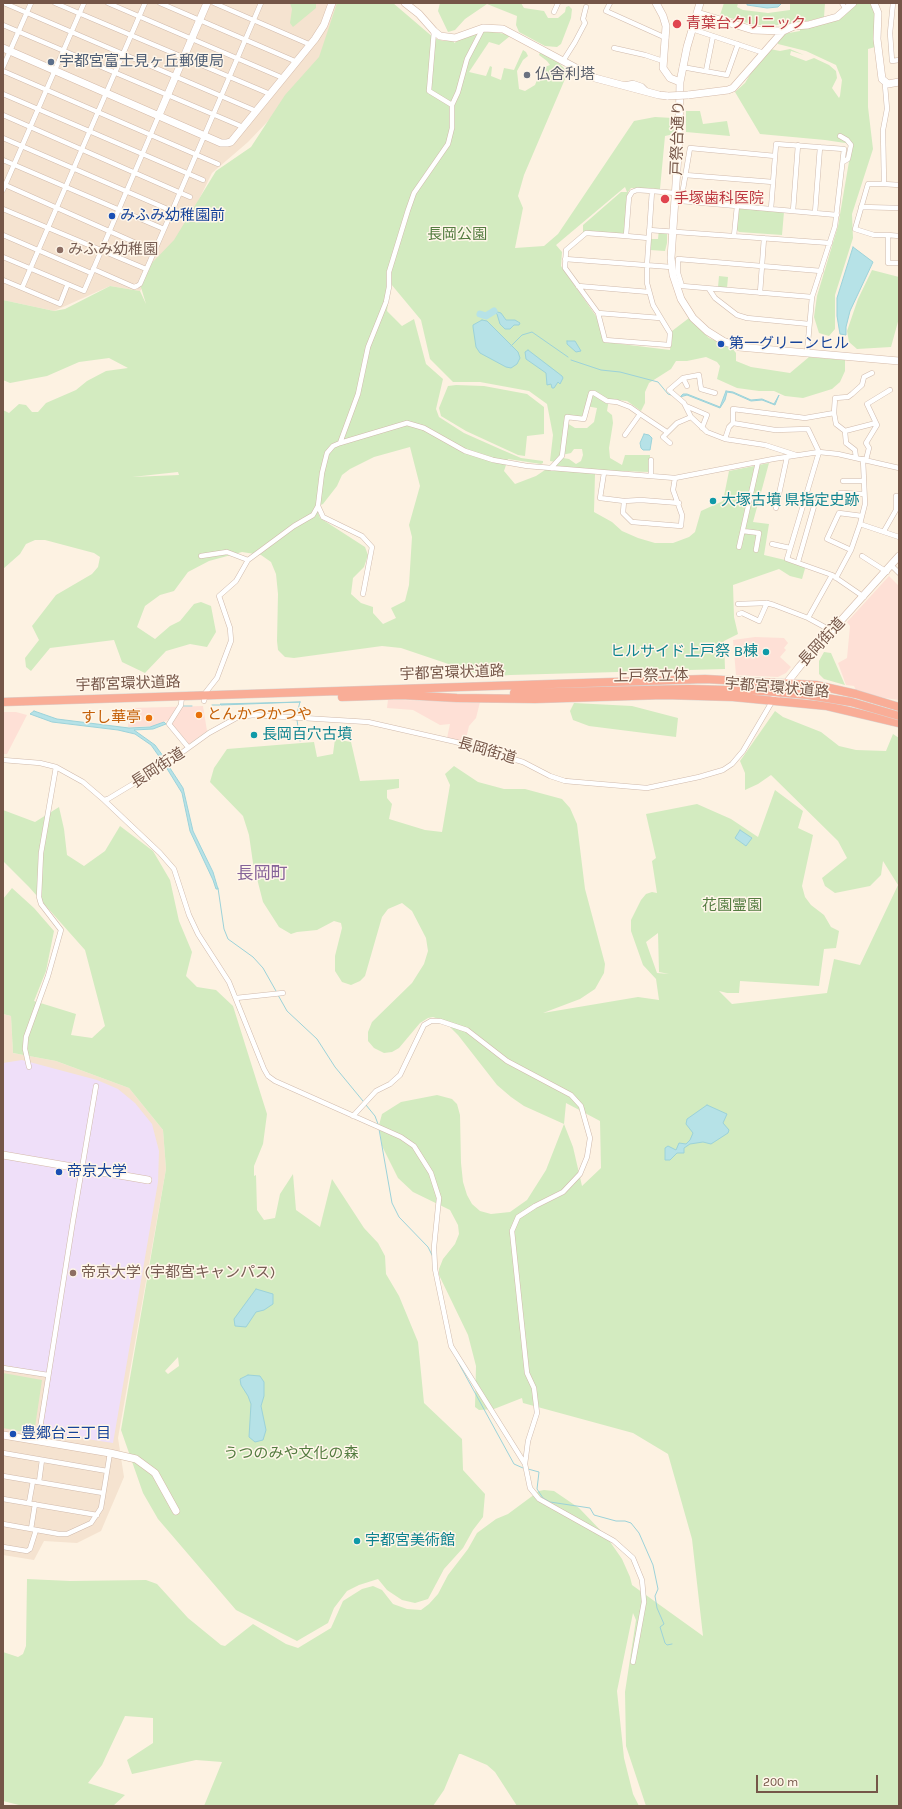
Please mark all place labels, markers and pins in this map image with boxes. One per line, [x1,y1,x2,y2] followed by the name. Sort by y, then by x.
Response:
[686,15,806,33] place label: 青葉台クリニック
[671,18,683,30] marker: 青葉台クリニック
[59,53,224,71] place label: 宇都宮富士見ヶ丘郵便局
[46,57,56,67] marker: 宇都宮富士見ヶ丘郵便局
[535,66,595,84] place label: 仏舎利塔
[522,70,532,80] marker: 仏舎利塔
[674,190,764,208] place label: 手塚歯科医院
[659,193,671,205] marker: 手塚歯科医院
[120,207,225,225] place label: みふみ幼稚園前
[107,211,117,221] marker: みふみ幼稚園前
[68,241,158,259] place label: みふみ幼稚園
[55,245,65,255] marker: みふみ幼稚園
[729,335,849,353] place label: 第一グリーンヒル
[716,339,726,349] marker: 第一グリーンヒル
[721,492,860,510] place label: 大塚古墳 県指定史跡
[708,496,718,506] marker: 大塚古墳 県指定史跡
[610,643,758,661] place label: ヒルサイド上戸祭 B棟
[761,647,771,657] marker: ヒルサイド上戸祭 B棟
[207,706,312,724] place label: とんかつかつや
[81,709,141,727] place label: すし華亭
[194,710,204,720] marker: とんかつかつや
[144,713,154,723] marker: すし華亭
[262,726,352,744] place label: 長岡百穴古墳
[249,730,259,740] marker: 長岡百穴古墳
[67,1163,127,1181] place label: 帝京大学
[54,1167,64,1177] marker: 帝京大学
[81,1264,275,1282] place label: 帝京大学 (宇都宮キャンパス)
[68,1268,78,1278] marker: 帝京大学 (宇都宮キャンパス)
[21,1425,111,1443] place label: 豊郷台三丁目
[8,1429,18,1439] marker: 豊郷台三丁目
[365,1532,455,1550] place label: 宇都宮美術館
[352,1536,362,1546] marker: 宇都宮美術館

